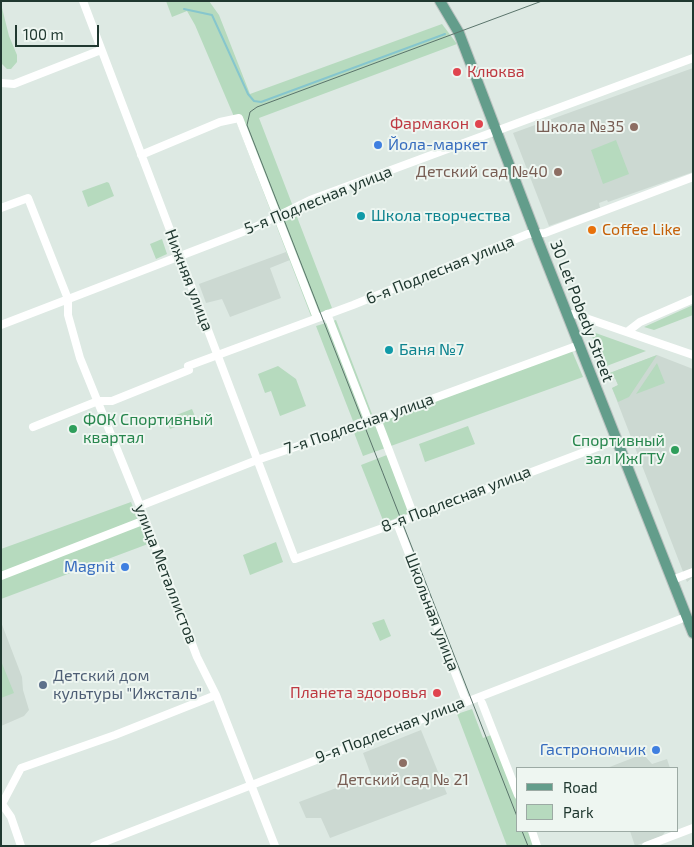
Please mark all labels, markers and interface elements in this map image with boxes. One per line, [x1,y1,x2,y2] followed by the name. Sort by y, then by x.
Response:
[18,15,101,47] scale bar
[23,25,64,43] text: 100 m
[467,62,525,82] place label: Клюква
[451,66,463,78] marker: Клюква
[390,114,469,134] place label: Фармакон
[536,117,624,137] place label: Школа №35
[473,118,485,130] marker: Фармакон
[628,121,640,133] marker: Школа №35
[388,135,488,155] place label: Йола-маркет
[372,139,384,151] marker: Йола-маркет
[241,162,395,238] street label: 5-я Подлесная улица
[416,162,548,182] place label: Детский сад №40
[552,166,564,178] marker: Детский сад №40
[371,206,510,226] place label: Школа творчества
[355,210,367,222] marker: Школа творчества
[602,220,681,240] place label: Coffee Like
[586,224,598,236] marker: Coffee Like
[161,226,217,334] street label: Нижняя улица
[363,231,517,309] street label: 6-я Подлесная улица
[546,237,618,385] street label: 30 Let Pobedy Street
[399,340,464,360] place label: Баня №7
[383,344,395,356] marker: Баня №7
[282,389,436,459] street label: 7-я Подлесная улица
[83,410,213,448] place label: ФОК Спортивный квартал
[67,423,79,435] marker: ФОК Спортивный квартал
[572,431,665,469] place label: Спортивный зал ИжГТУ
[669,444,681,456] marker: Спортивный зал ИжГТУ
[378,462,534,536] street label: 8-я Подлесная улица
[130,501,202,647] street label: улица Металлистов
[401,550,463,674] street label: Школьная улица
[64,557,115,577] place label: Magnit
[119,561,131,573] marker: Magnit
[53,666,202,704] place label: Детский дом культуры "Ижсталь"
[37,679,49,691] marker: Детский дом культуры "Ижсталь"
[290,683,427,703] place label: Планета здоровья
[431,687,443,699] marker: Планета здоровья
[313,693,467,767] street label: 9-я Подлесная улица
[540,740,646,760] place label: Гастрономчик
[650,744,662,756] marker: Гастрономчик
[397,757,409,769] marker: Детский сад № 21
[516,767,679,832] legend
[337,770,469,790] place label: Детский сад № 21
[563,778,598,796] text: Road
[563,803,594,821] text: Park

